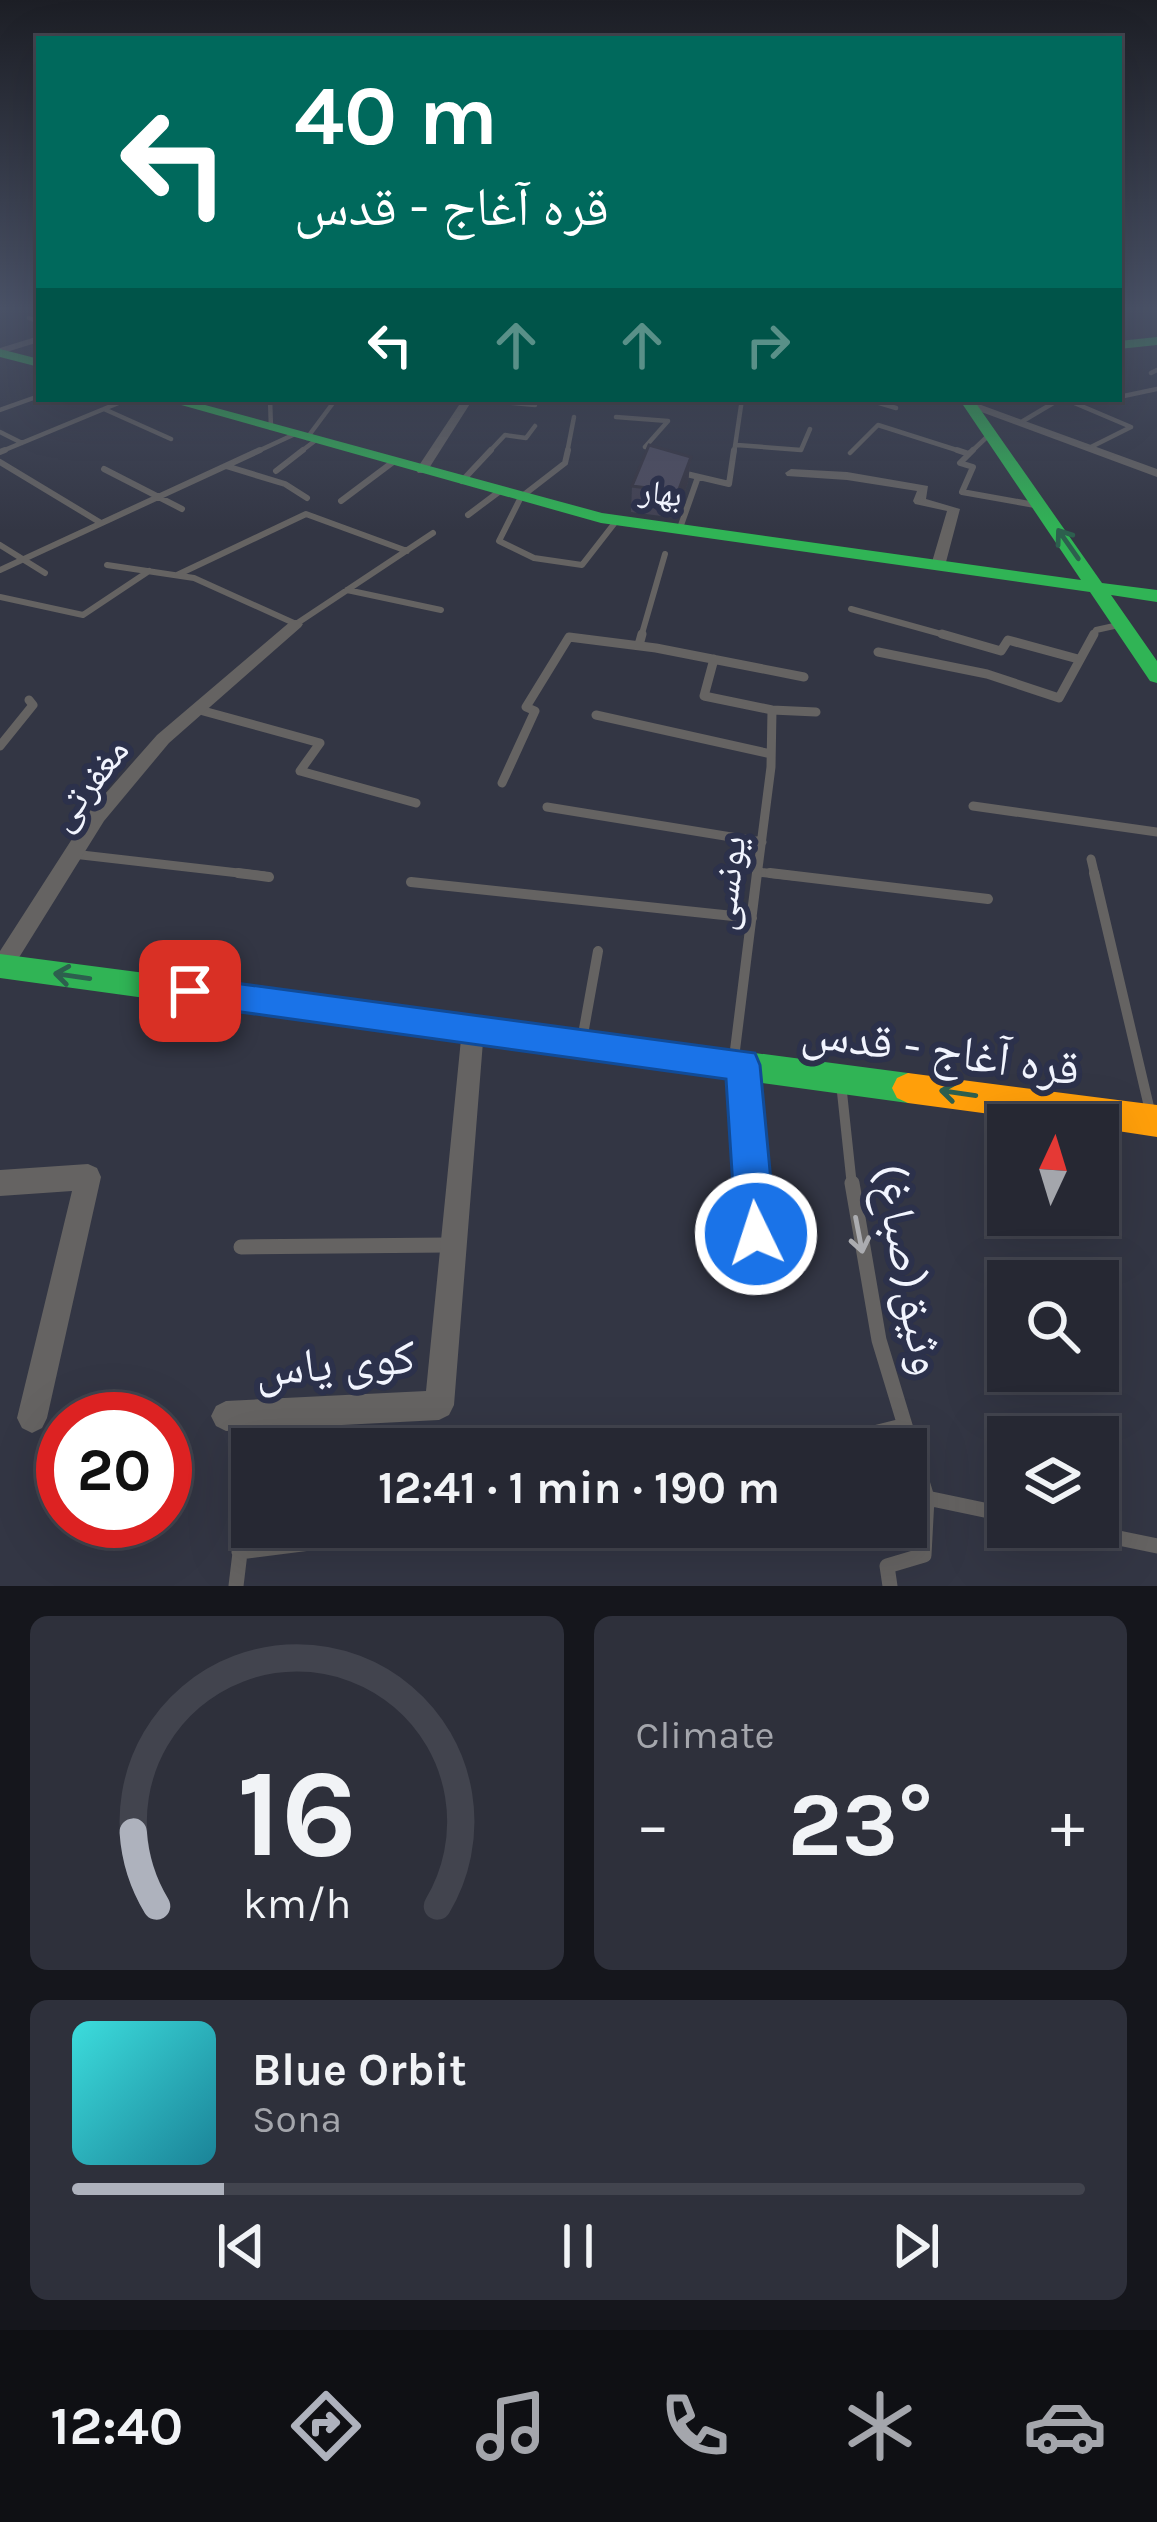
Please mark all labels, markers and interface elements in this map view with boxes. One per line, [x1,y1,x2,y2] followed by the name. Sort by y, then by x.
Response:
[294,67,498,165] text: 40 m
[96,84,252,240] icon: left
[294,175,609,239] text: قره آغاج - قدس
[357,312,423,378] icon: left
[483,312,549,378] icon: ahead
[609,312,675,378] icon: ahead
[735,312,801,378] icon: right
[636,471,685,515] street label: بهار
[1056,528,1081,561] one-way arrow
[37,728,139,840] street label: مغفرتی
[698,833,757,933] street label: یونسی
[139,940,241,1042] pin
[157,958,223,1024] icon: arrive
[53,964,92,986] one-way arrow
[798,1003,1083,1099] street label: قره آغاج - قدس
[939,1082,978,1104] one-way arrow
[987,1104,1119,1236] north arrow
[987,1104,1119,1548] map controls
[859,1159,957,1380] street label: وثیق(صباغ)
[693,1171,819,1297] position arrow
[849,1215,871,1254] one-way arrow
[987,1260,1119,1392] button: search
[253,1328,418,1399] street label: کوی یاس
[36,1392,192,1548] speed limit sign: 20
[987,1416,1119,1548] button: layers
[378,1462,780,1514] text: 12:41 · 1 min · 190 m
[636,1712,775,1758] text: Climate
[237,1741,357,1886] text: 16
[788,1772,933,1878] text: 23°
[636,1786,670,1864] text: −
[1050,1786,1085,1864] text: +
[242,1879,351,1929] text: km/h
[252,2044,467,2096] text: Blue Orbit
[252,2096,342,2142] text: Sona
[208,2213,274,2279] icon: previous
[545,2213,611,2279] icon: pause
[883,2213,949,2279] icon: next
[284,2384,368,2468] icon: directions
[469,2384,553,2468] icon: music
[653,2384,737,2468] icon: phone
[838,2384,922,2468] icon: climate
[1023,2384,1107,2468] icon: car
[50,2394,183,2458] text: 12:40

